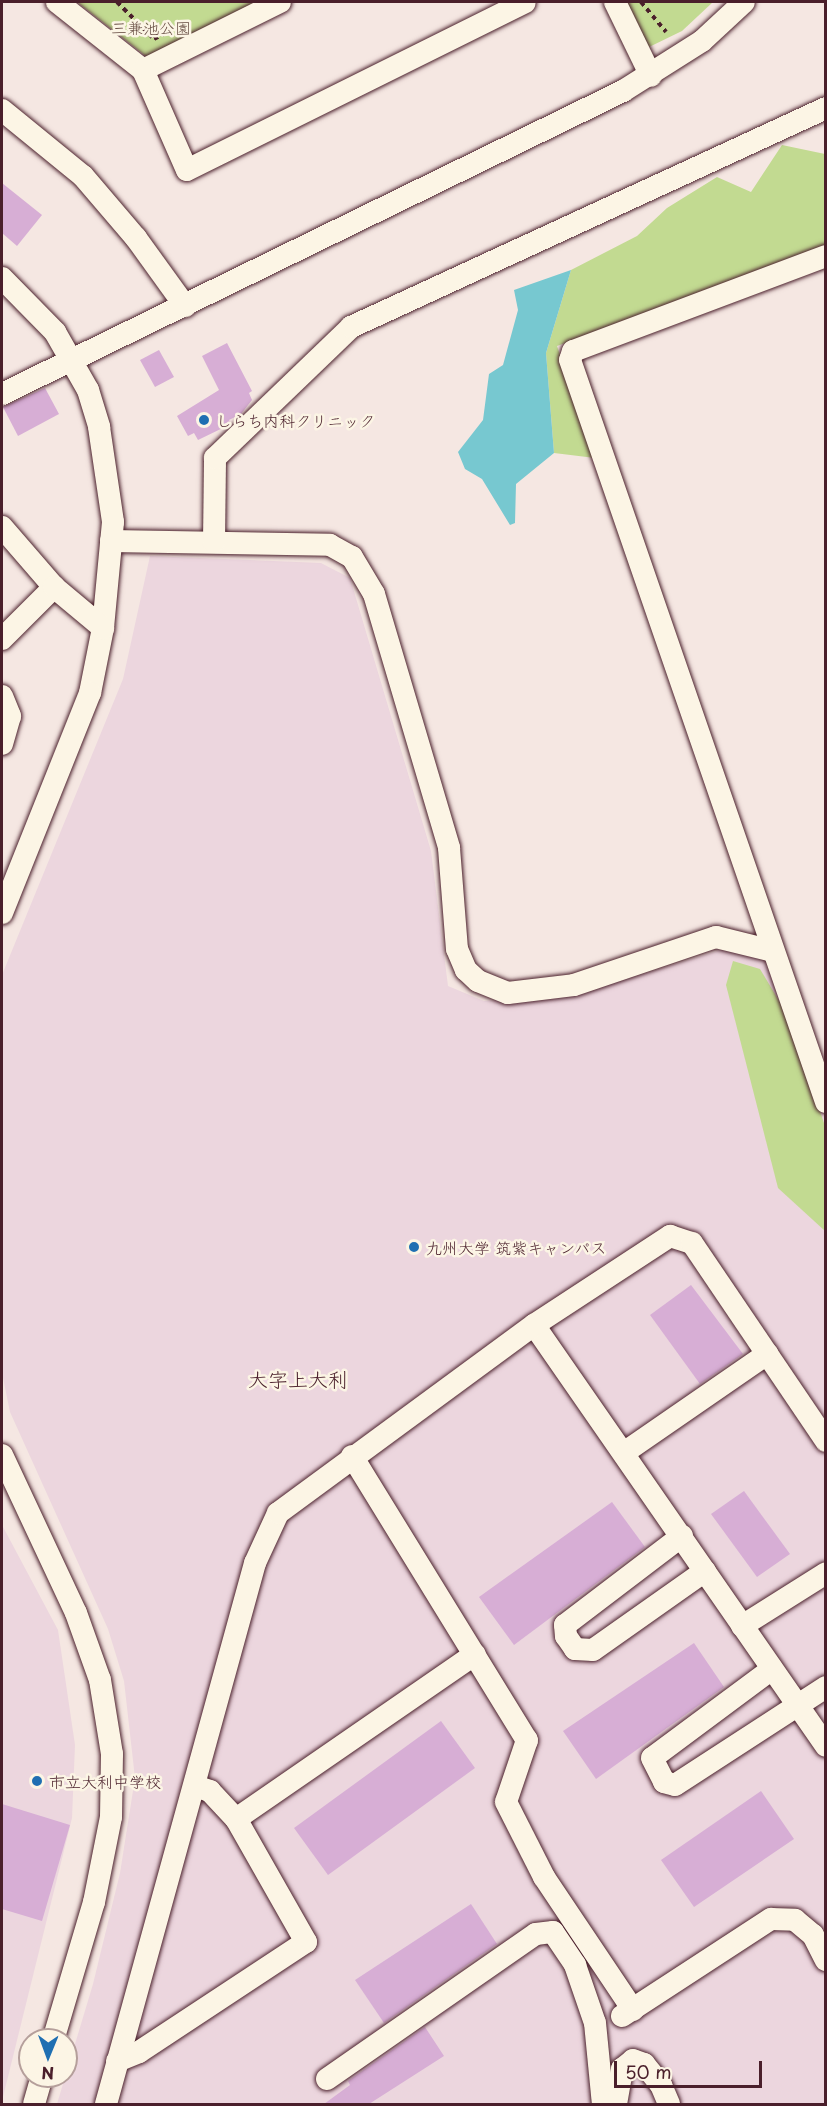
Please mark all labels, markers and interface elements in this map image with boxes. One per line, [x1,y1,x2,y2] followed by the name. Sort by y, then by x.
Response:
[111,17,191,37] park label: 三兼池公園
[216,410,376,430] place label: しらち内科クリニック
[197,413,211,427] marker: しらち内科クリニック
[426,1237,607,1257] place label: 九州大学 筑紫キャンパス
[407,1240,421,1254] marker: 九州大学 筑紫キャンパス
[248,1367,348,1391] district label: 大字上大利
[49,1771,161,1791] place label: 市立大利中学校
[30,1774,44,1788] marker: 市立大利中学校
[18,2028,78,2088] north arrow
[617,2049,766,2087] scale bar
[625,2058,672,2085] text: 50 m
[41,2062,54,2086] text: N

